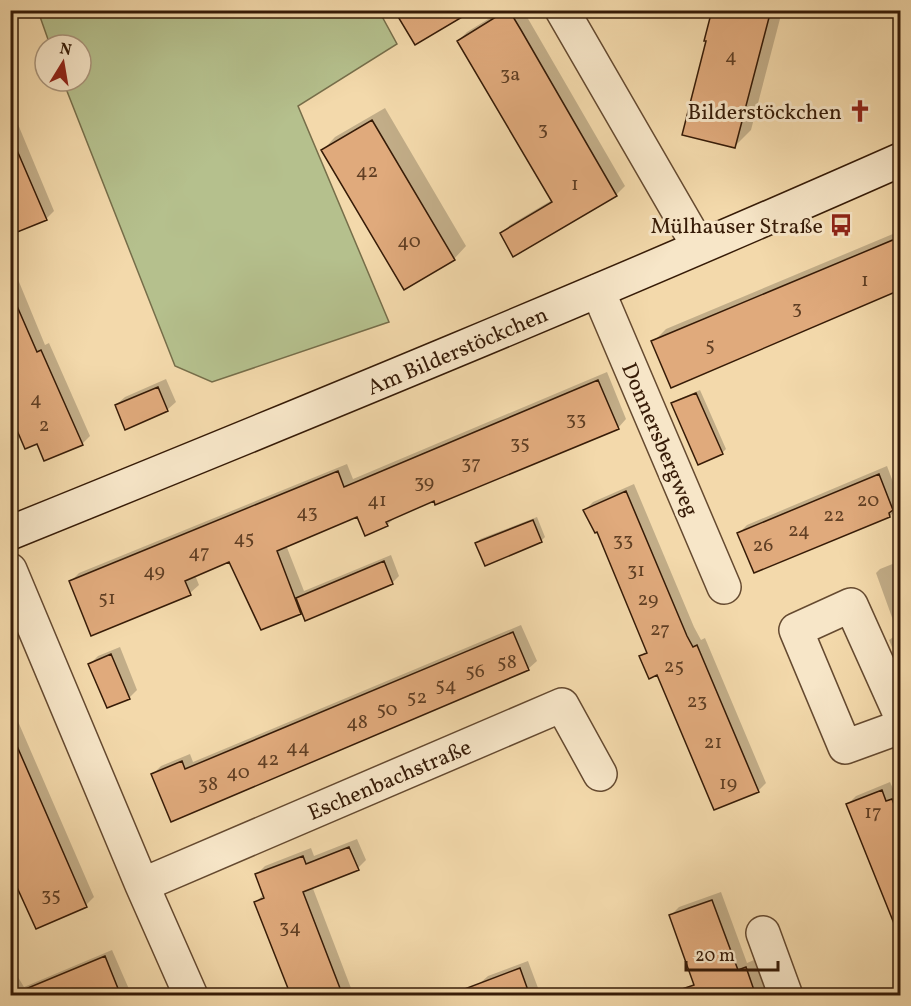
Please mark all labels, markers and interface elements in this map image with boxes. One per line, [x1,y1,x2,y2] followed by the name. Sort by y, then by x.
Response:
[33,33,93,93] north arrow
[58,38,74,62] text: N
[725,43,737,71] house number: 4
[500,61,520,89] house number: 3a
[688,98,842,129] place label: Bilderstöckchen
[847,98,873,124] church icon: Bilderstöckchen
[538,116,548,144] house number: 3
[356,158,378,186] house number: 42
[571,171,579,199] house number: 1
[650,212,823,243] place label: Mülhauser Straße
[828,212,854,238] bus stop icon: Mülhauser Straße
[397,228,421,256] house number: 40
[861,267,869,295] house number: 1
[792,295,802,323] house number: 3
[363,300,553,404] street label: Am Bilderstöckchen
[705,332,715,360] house number: 5
[612,358,705,522] street label: Donnersbergweg
[30,386,42,414] house number: 4
[566,406,586,434] house number: 33
[39,412,49,440] house number: 2
[510,430,530,458] house number: 35
[461,450,481,478] house number: 37
[414,469,434,497] house number: 39
[367,487,387,515] house number: 41
[857,487,879,515] house number: 20
[296,499,318,527] house number: 43
[823,502,845,530] house number: 22
[788,517,810,545] house number: 24
[234,525,254,553] house number: 45
[613,527,633,555] house number: 33
[753,532,773,560] house number: 26
[188,539,210,567] house number: 47
[627,557,645,585] house number: 31
[143,558,165,586] house number: 49
[98,585,116,613] house number: 51
[638,586,658,614] house number: 29
[650,616,670,644] house number: 27
[497,649,517,677] house number: 58
[664,653,684,681] house number: 25
[465,658,485,686] house number: 56
[435,672,457,700] house number: 54
[407,684,427,712] house number: 52
[687,688,707,716] house number: 23
[376,696,398,724] house number: 50
[346,709,368,737] house number: 48
[704,729,722,757] house number: 21
[303,733,477,830] street label: Eschenbachstraße
[286,734,310,762] house number: 44
[257,746,279,774] house number: 42
[226,759,250,787] house number: 40
[719,770,737,798] house number: 19
[198,771,218,799] house number: 38
[864,799,882,827] house number: 17
[41,882,61,910] house number: 35
[279,914,301,942] house number: 34
[686,934,778,972] scale bar
[695,944,735,969] text: 20 m

